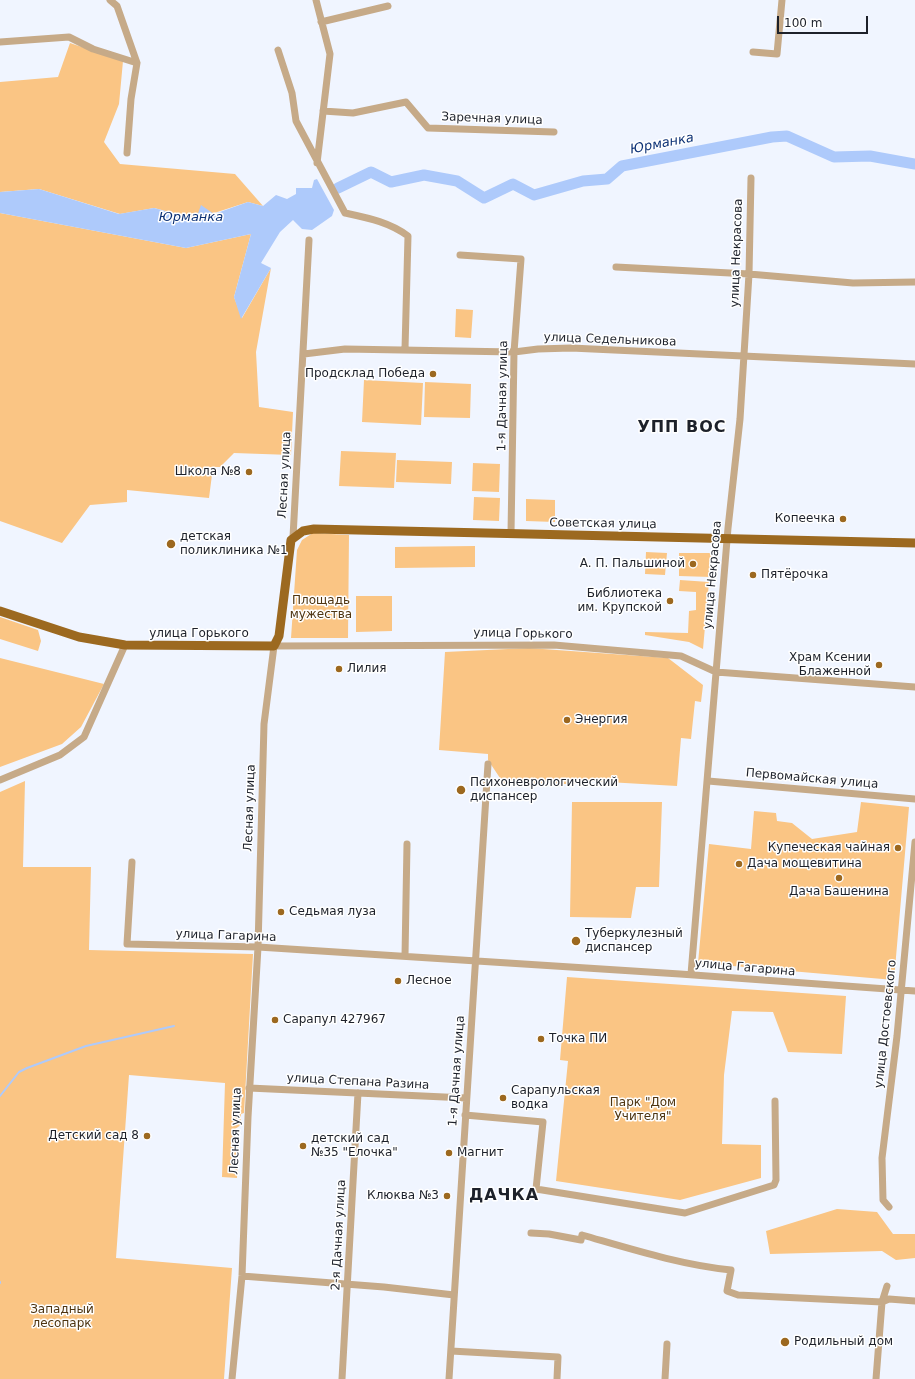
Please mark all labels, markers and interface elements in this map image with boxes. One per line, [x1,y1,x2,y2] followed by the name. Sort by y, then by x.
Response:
[779,8,870,34] scale bar
[784,16,822,30] text: 100 m
[441,110,543,128] street label: Заречная улица
[629,130,695,158] water label: Юрманка
[728,198,746,308] street label: улица Некрасова
[159,210,223,226] water label: Юрманка
[543,330,677,350] street label: улица Седельникова
[495,340,511,452] street label: 1-я Дачная улица
[305,367,425,381] place label: Продсклад Победа
[428,369,438,379] marker: Продсклад Победа
[637,418,727,438] district label: УПП ВОС
[276,431,294,519] street label: Лесная улица
[175,465,241,479] place label: Школа №8
[244,467,254,477] marker: Школа №8
[775,512,835,526] place label: Копеечка
[838,514,848,524] marker: Копеечка
[549,516,657,532] street label: Советская улица
[701,520,725,630] street label: улица Некрасова
[180,530,288,558] place label: детская поликлиника №1
[165,538,177,550] marker: детская поликлиника №1
[580,557,685,571] place label: А. П. Пальшиной
[688,559,698,569] marker: А. П. Пальшиной
[761,568,828,582] place label: Пятёрочка
[748,570,758,580] marker: Пятёрочка
[577,587,662,615] place label: Библиотека им. Крупской
[290,594,352,622] park label: Площадь мужества
[665,596,675,606] marker: Библиотека им. Крупской
[473,626,573,642] street label: улица Горького
[149,627,249,641] street label: улица Горького
[789,651,871,679] place label: Храм Ксении Блаженной
[874,660,884,670] marker: Храм Ксении Блаженной
[347,662,387,676] place label: Лилия
[334,664,344,674] marker: Лилия
[575,713,628,727] place label: Энергия
[562,715,572,725] marker: Энергия
[241,764,259,852] street label: Лесная улица
[745,766,879,792] street label: Первомайская улица
[470,776,618,804] place label: Психоневрологический диспансер
[455,784,467,796] marker: Психоневрологический диспансер
[768,841,890,855] place label: Купеческая чайная
[893,843,903,853] marker: Купеческая чайная
[747,857,862,871] place label: Дача мощевитина
[734,859,744,869] marker: Дача мощевитина
[834,873,844,883] marker: Дача Башенина
[789,885,889,899] place label: Дача Башенина
[289,905,376,919] place label: Седьмая луза
[276,907,286,917] marker: Седьмая луза
[175,927,277,945] street label: улица Гагарина
[585,927,683,955] place label: Туберкулезный диспансер
[570,935,582,947] marker: Туберкулезный диспансер
[694,956,796,980] street label: улица Гагарина
[872,959,900,1089] street label: улица Достоевского
[406,974,452,988] place label: Лесное
[393,976,403,986] marker: Лесное
[283,1013,386,1027] place label: Сарапул 427967
[270,1015,280,1025] marker: Сарапул 427967
[446,1015,468,1127] street label: 1-я Дачная улица
[549,1032,607,1046] place label: Точка ПИ
[536,1034,546,1044] marker: Точка ПИ
[286,1071,430,1093] street label: улица Степана Разина
[511,1084,600,1112] place label: Сарапульская водка
[227,1087,245,1175] street label: Лесная улица
[498,1093,508,1103] marker: Сарапульская водка
[610,1096,676,1124] park label: Парк "Дом Учителя"
[48,1129,139,1143] place label: Детский сад 8
[142,1131,152,1141] marker: Детский сад 8
[311,1132,398,1160] place label: детский сад №35 "Елочка"
[298,1141,308,1151] marker: детский сад №35 "Елочка"
[457,1146,504,1160] place label: Магнит
[444,1148,454,1158] marker: Магнит
[329,1179,349,1291] street label: 2-я Дачная улица
[469,1186,539,1206] district label: ДАЧКА
[367,1189,439,1203] place label: Клюква №3
[442,1191,452,1201] marker: Клюква №3
[30,1303,94,1331] park label: Западный лесопарк
[794,1335,893,1349] place label: Родильный дом
[779,1336,791,1348] marker: Родильный дом

